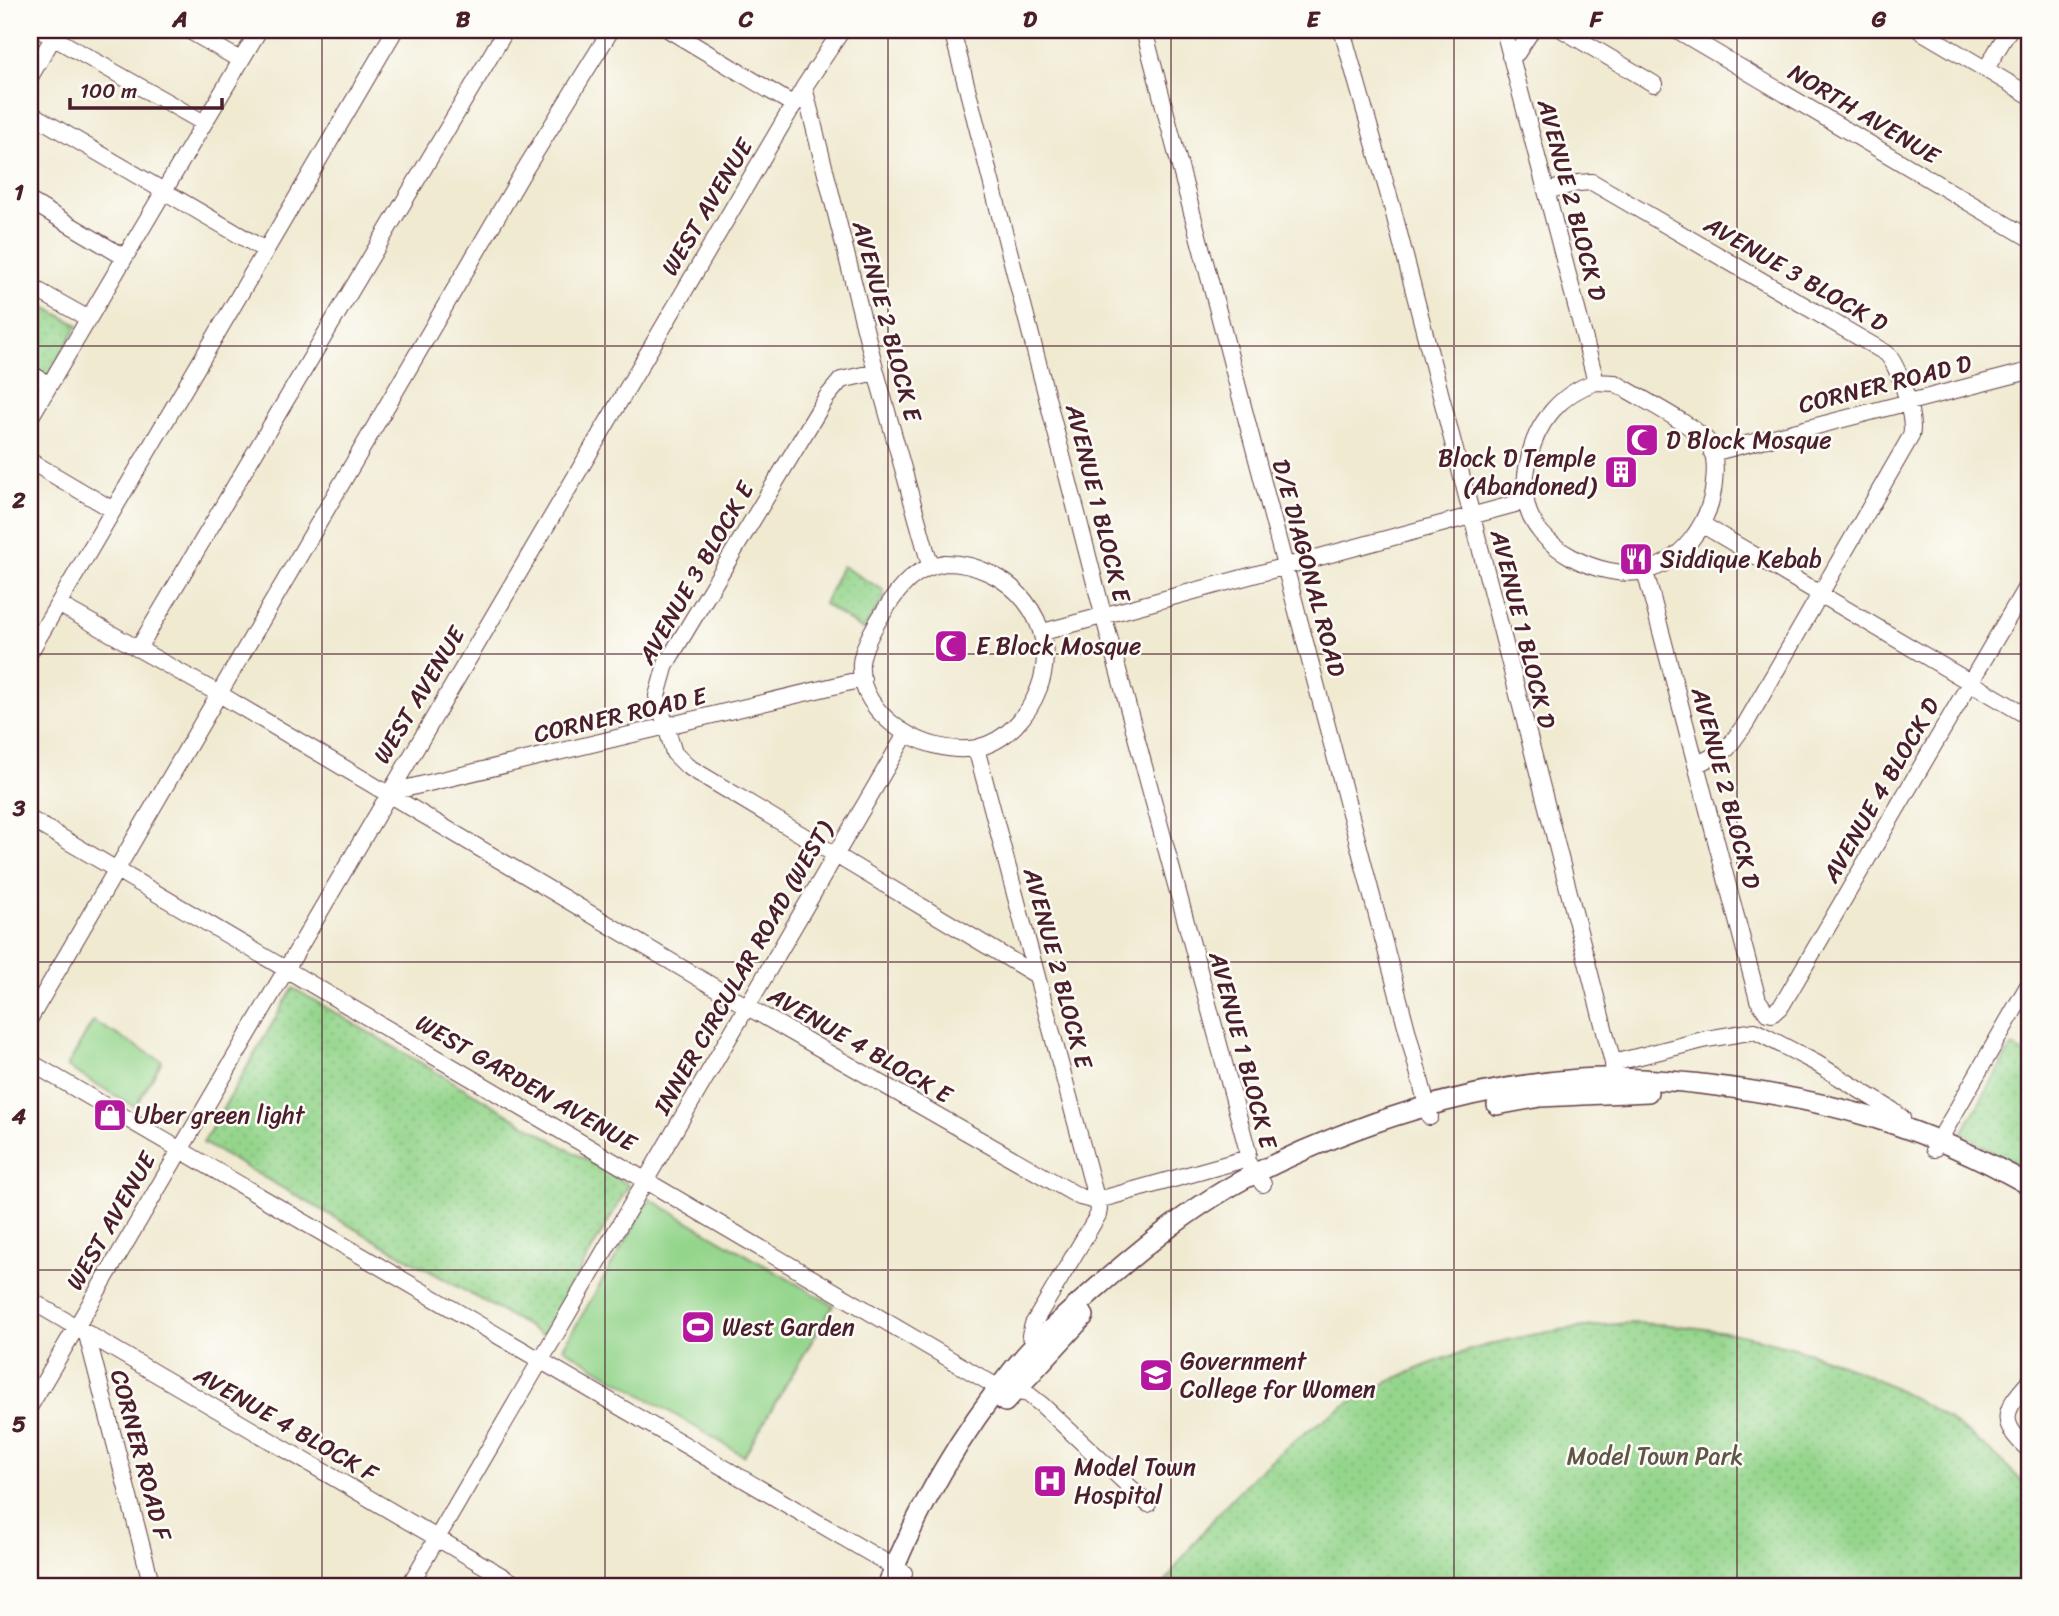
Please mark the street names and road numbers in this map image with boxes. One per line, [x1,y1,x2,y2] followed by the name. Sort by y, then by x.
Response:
[1780,52,1950,177] street label: NORTH AVENUE
[1525,94,1619,306] street label: AVENUE 2 BLOCK D
[649,129,766,284] street label: WEST AVENUE
[1695,204,1896,344] street label: AVENUE 3 BLOCK D
[840,215,934,428] street label: AVENUE 2 BLOCK E
[1794,342,1977,426] street label: CORNER ROAD D
[1053,399,1143,608] street label: AVENUE 1 BLOCK E
[1260,455,1358,681] street label: D/E DIAGONAL ROAD
[626,472,766,673] street label: AVENUE 3 BLOCK E
[1478,524,1568,733] street label: AVENUE 1 BLOCK D
[361,617,478,772] street label: WEST AVENUE
[530,674,712,755] street label: CORNER ROAD E
[1679,682,1773,894] street label: AVENUE 2 BLOCK D
[1810,689,1952,892] street label: AVENUE 4 BLOCK D
[641,812,845,1124] street label: INNER CIRCULAR ROAD (WEST)
[1011,862,1105,1075] street label: AVENUE 2 BLOCK E
[1196,946,1290,1155] street label: AVENUE 1 BLOCK E
[759,975,962,1116] street label: AVENUE 4 BLOCK E
[407,1002,646,1164] street label: WEST GARDEN AVENUE
[54,1142,169,1298] street label: WEST AVENUE
[185,1354,387,1494] street label: AVENUE 4 BLOCK F
[98,1365,184,1546] street label: CORNER ROAD F

